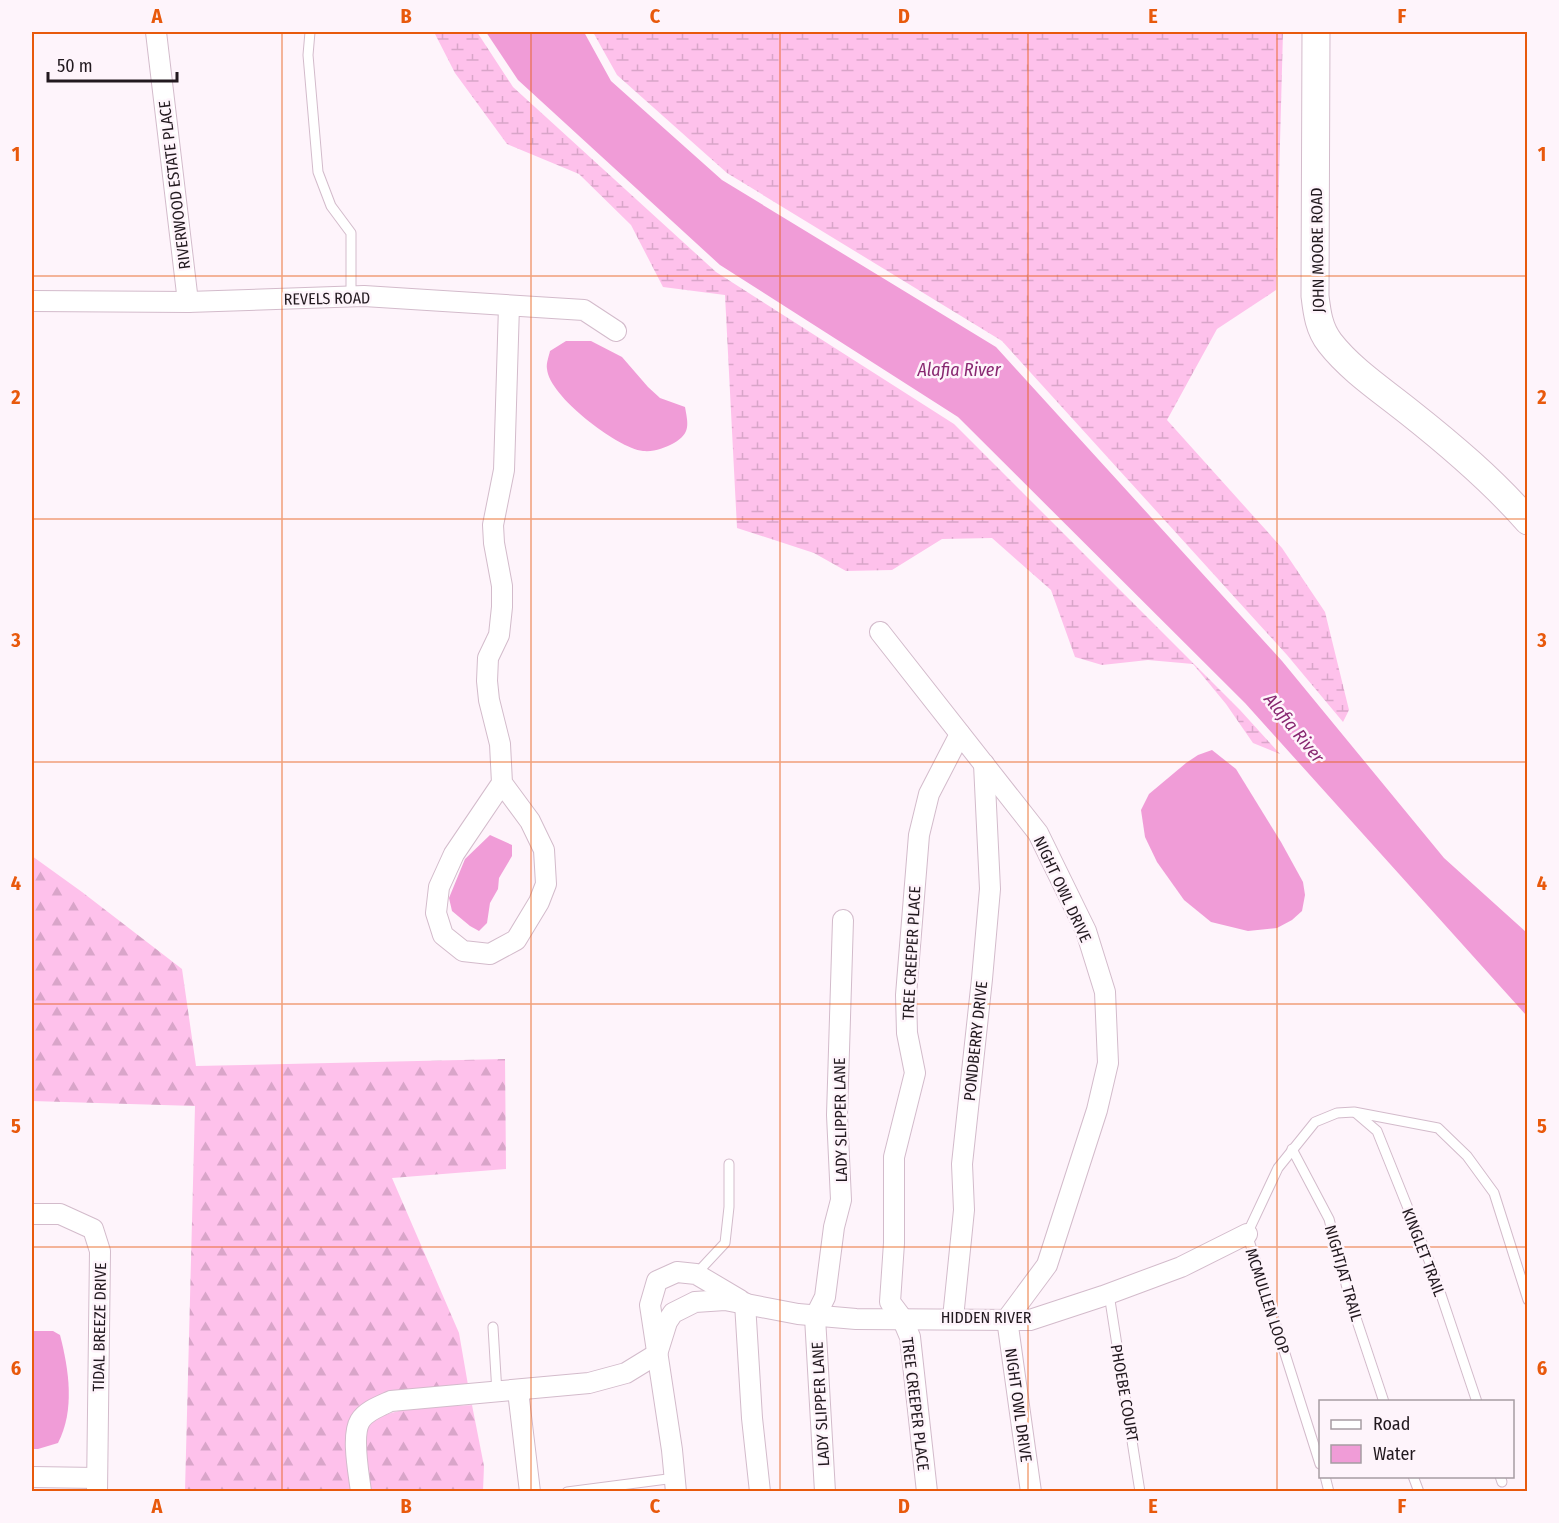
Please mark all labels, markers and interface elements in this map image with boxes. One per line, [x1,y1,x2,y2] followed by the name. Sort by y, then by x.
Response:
[151,4,164,28] text: A
[400,4,412,28] text: B
[650,4,661,28] text: C
[898,4,910,28] text: D
[1148,4,1158,28] text: E
[1398,4,1407,28] text: F
[48,45,177,83] scale bar
[57,55,93,77] text: 50 m
[155,100,194,270] street label: RIVERWOOD ESTATE PLACE
[12,142,20,166] text: 1
[1538,142,1546,166] text: 1
[1307,187,1328,313] street label: JOHN MOORE ROAD
[284,288,370,309] street label: REVELS ROAD
[916,359,1001,381] water label: Alafia River
[10,385,21,409] text: 2
[1536,385,1547,409] text: 2
[10,628,21,652] text: 3
[1536,628,1547,652] text: 3
[1259,688,1329,768] water label: Alafia River
[1030,833,1095,945] street label: NIGHT OWL DRIVE
[11,871,21,895] text: 4
[1537,871,1547,895] text: 4
[898,885,925,1021] street label: TREE CREEPER PLACE
[960,980,991,1102] street label: PONDBERRY DRIVE
[830,1057,851,1182] street label: LADY SLIPPER LANE
[11,1114,21,1138] text: 5
[1537,1114,1547,1138] text: 5
[1398,1205,1449,1299] street label: KINGLET TRAIL
[1321,1223,1366,1323] street label: NIGHTJAT TRAIL
[1241,1246,1294,1356] street label: MCMULLEN LOOP
[89,1262,110,1392] street label: TIDAL BREEZE DRIVE
[941,1308,1032,1327] street label: HIDDEN RIVER
[898,1336,933,1472] street label: TREE CREEPER PLACE
[808,1341,833,1467] street label: LADY SLIPPER LANE
[1107,1343,1143,1444] street label: PHOEBE COURT
[1001,1347,1036,1463] street label: NIGHT OWL DRIVE
[11,1356,21,1380] text: 6
[1537,1356,1547,1380] text: 6
[1319,1400,1514,1478] legend
[1373,1413,1410,1435] text: Road
[1373,1443,1416,1465] text: Water
[151,1494,164,1518] text: A
[400,1494,412,1518] text: B
[650,1494,661,1518] text: C
[898,1494,910,1518] text: D
[1148,1494,1158,1518] text: E
[1398,1494,1407,1518] text: F

